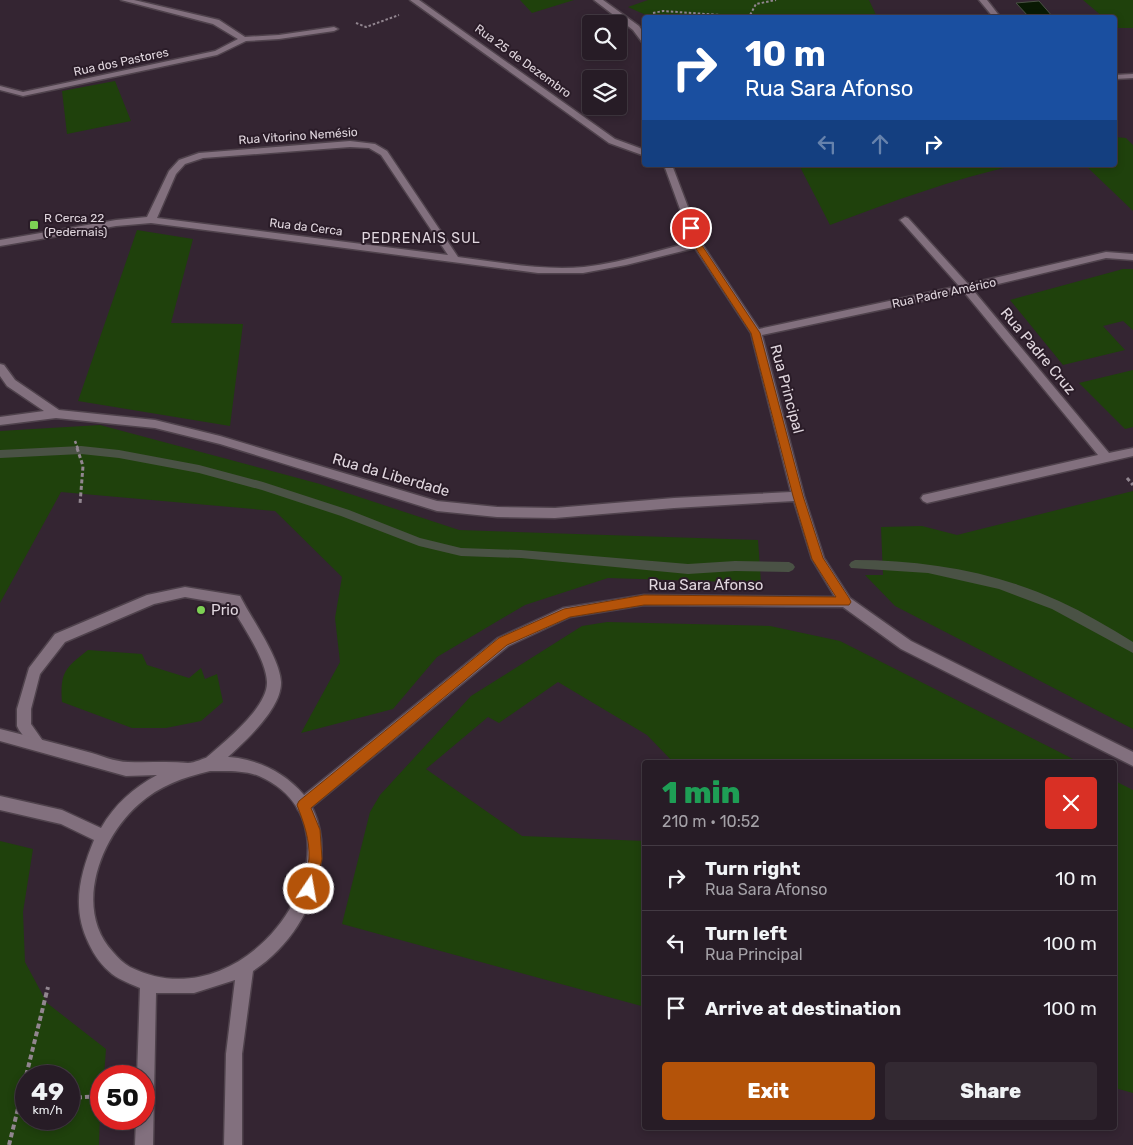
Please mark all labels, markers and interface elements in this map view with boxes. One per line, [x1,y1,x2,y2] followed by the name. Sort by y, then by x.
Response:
[582,15,627,115] map controls
[582,15,627,60] button: search
[472,21,574,101] street label: Rua 25 de Dezembro
[745,33,826,75] text: 10 m
[662,35,727,100] icon: right
[72,45,170,79] street label: Rua dos Pastores
[582,70,627,115] button: layers
[745,75,914,102] text: Rua Sara Afonso
[238,125,358,147] street label: Rua Vitorino Nemésio
[813,130,841,158] icon: left
[866,130,894,158] icon: ahead
[919,130,947,158] icon: right
[670,207,712,249] pin
[44,211,107,239] place label: R Cerca 22 (Pedernais)
[677,214,705,242] icon: arrive
[269,216,343,238] street label: Rua da Cerca
[28,219,40,231] marker: R Cerca 22 (Pedernais)
[361,230,481,247] district label: PEDRENAIS SUL
[891,275,997,311] street label: Rua Padre Américo
[997,304,1080,398] street label: Rua Padre Cruz
[766,342,808,436] street label: Rua Principal
[330,450,452,500] street label: Rua da Liberdade
[649,576,763,594] street label: Rua Sara Afonso
[211,601,239,619] place label: Prio
[195,604,207,616] marker: Prio
[662,775,740,811] text: 1 min
[1045,777,1097,829] button: close
[662,812,760,831] text: 210 m · 10:52
[705,857,800,880] text: Turn right
[282,862,334,914] position arrow
[662,864,690,892] icon: right
[1055,867,1097,890] text: 10 m
[705,880,828,899] text: Rua Sara Afonso
[705,922,787,945] text: Turn left
[662,929,690,957] icon: left
[1043,932,1097,955] text: 100 m
[705,945,803,964] text: Rua Principal
[662,994,690,1022] icon: arrive
[705,997,901,1020] text: Arrive at destination
[1043,997,1097,1020] text: 100 m
[662,1062,875,1120] button: Exit
[885,1062,1097,1120] button: Share
[90,1065,155,1130] speed limit sign: 50
[31,1077,64,1106] text: 49
[33,1103,62,1117] text: km/h

